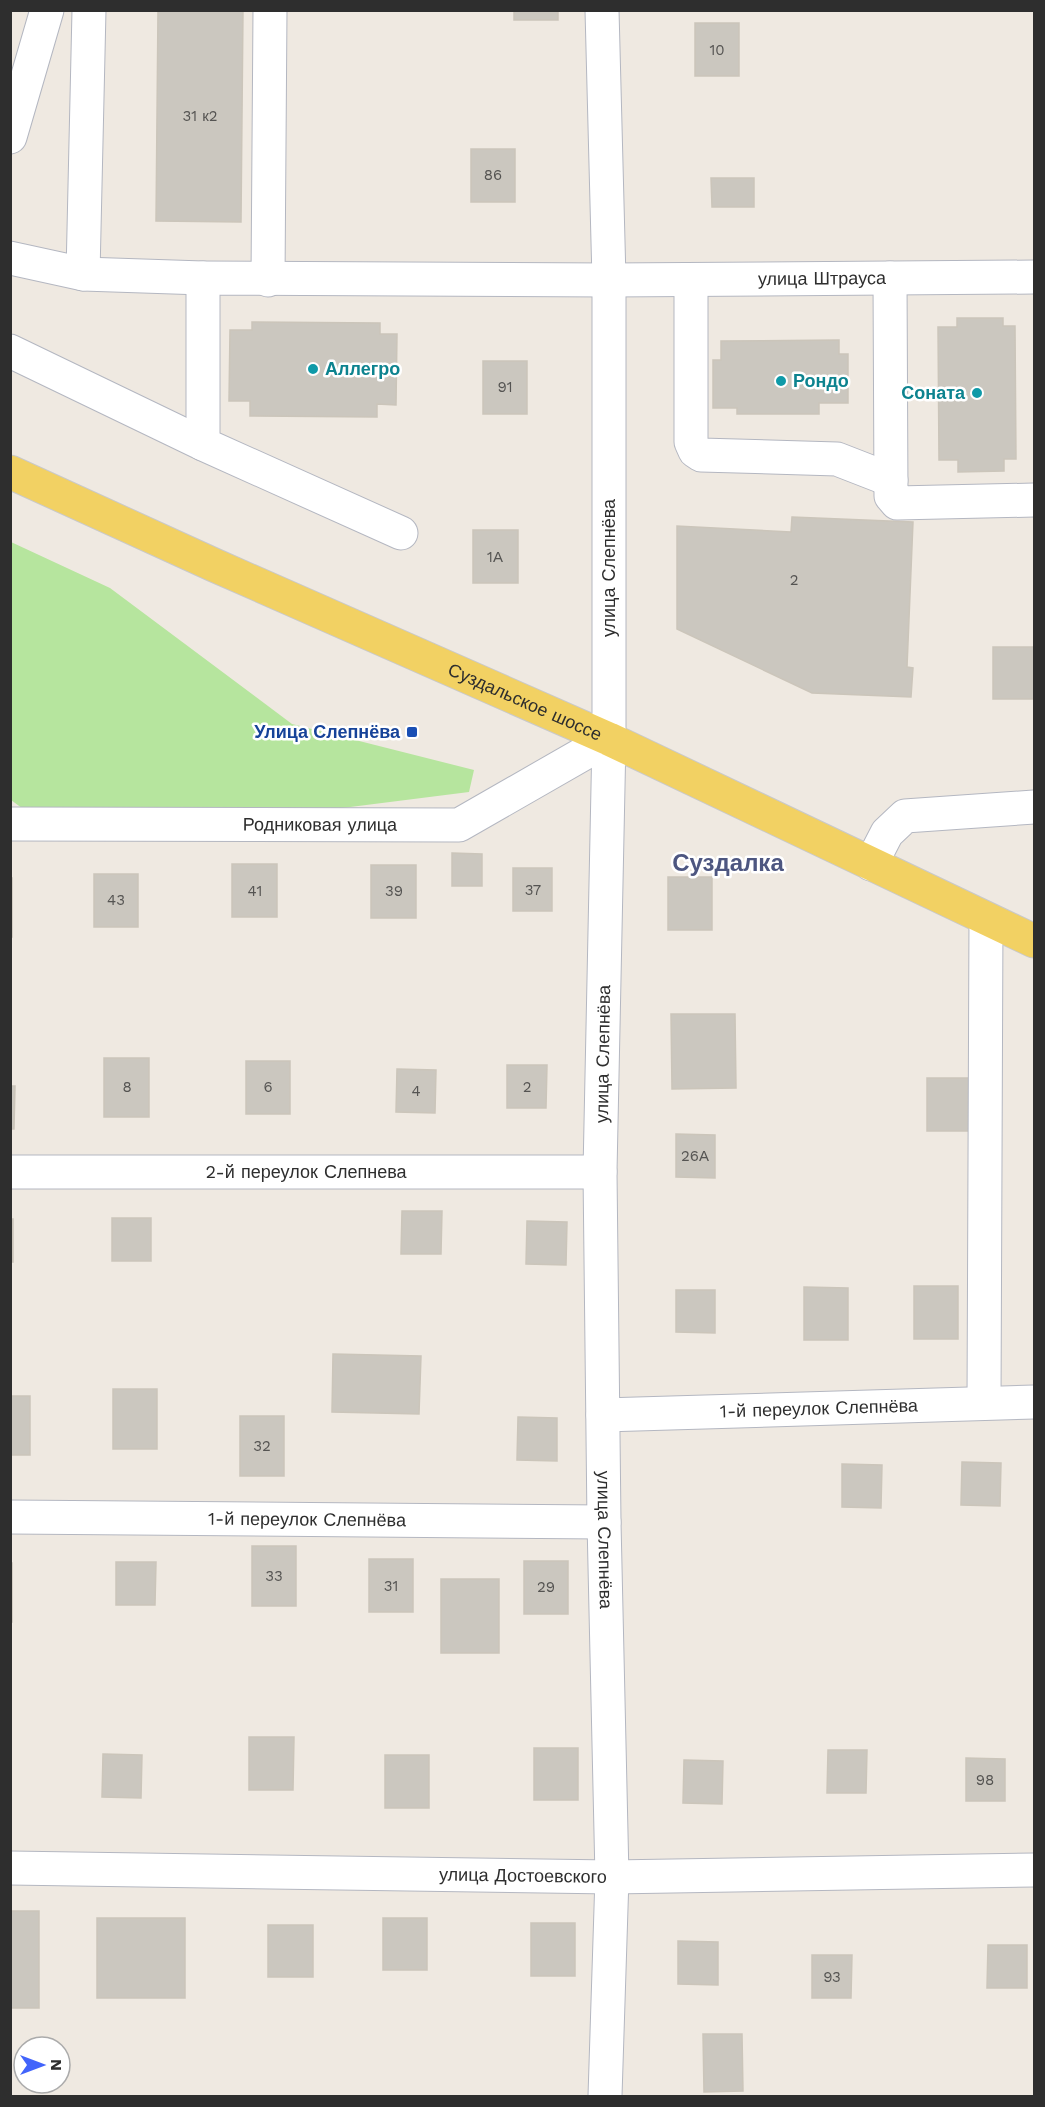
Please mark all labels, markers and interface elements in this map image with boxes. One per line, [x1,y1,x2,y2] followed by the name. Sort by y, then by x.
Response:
[709,41,725,59] house number: 10
[182,107,218,125] house number: 31 к2
[484,166,502,184] house number: 86
[758,267,887,289] street label: улица Штрауса
[325,358,400,379] place label: Аллегро
[306,362,320,376] marker: Аллегро
[793,370,849,391] place label: Рондо
[774,374,788,388] marker: Рондо
[497,378,513,396] house number: 91
[901,382,966,403] place label: Соната
[970,386,984,400] marker: Соната
[598,498,619,637] street label: улица Слепнёва
[487,548,503,566] house number: 1А
[790,571,798,589] house number: 2
[445,658,605,745] street label: Суздальское шоссе
[254,721,401,742] place label: Улица Слепнёва
[405,725,419,739] marker: Улица Слепнёва
[243,814,398,835] street label: Родниковая улица
[672,849,784,877] district label: Суздалка
[525,881,541,899] house number: 37
[248,882,262,900] house number: 41
[385,882,403,900] house number: 39
[107,891,125,909] house number: 43
[591,984,614,1123] street label: улица Слепнёва
[122,1078,132,1096] house number: 8
[263,1078,273,1096] house number: 6
[523,1078,531,1096] house number: 2
[411,1082,421,1100] house number: 4
[681,1147,709,1165] house number: 26А
[205,1161,408,1182] street label: 2-й переулок Слепнева
[720,1394,919,1421] street label: 1-й переулок Слепнёва
[253,1437,271,1455] house number: 32
[593,1471,617,1610] street label: улица Слепнёва
[208,1508,407,1530] street label: 1-й переулок Слепнёва
[265,1567,283,1585] house number: 33
[384,1577,398,1595] house number: 31
[537,1578,555,1596] house number: 29
[976,1771,994,1789] house number: 98
[439,1863,607,1887] street label: улица Достоевского
[823,1968,841,1986] house number: 93
[12,2035,72,2095] north arrow
[47,2059,66,2071] text: N

